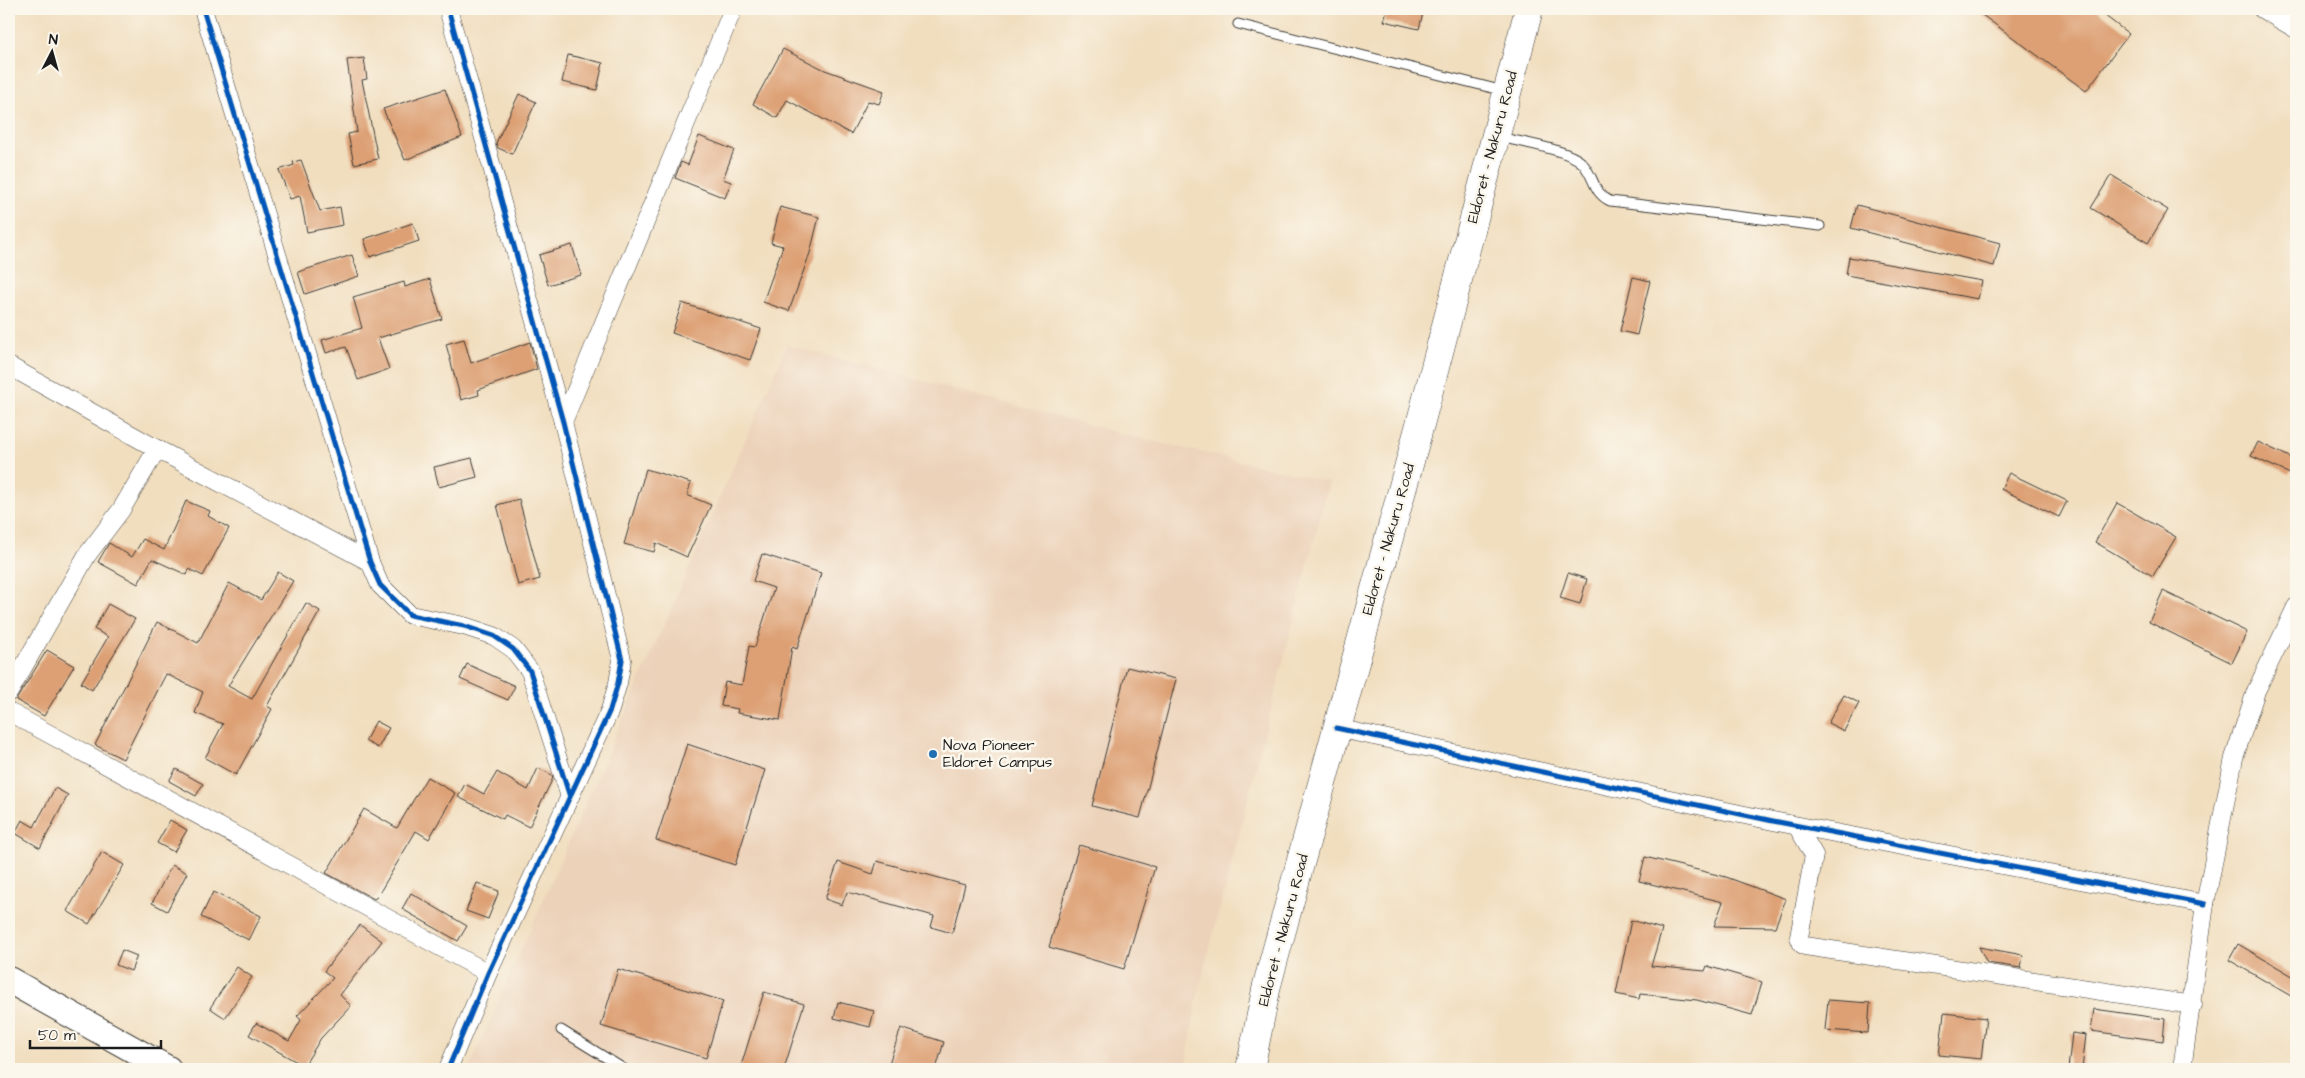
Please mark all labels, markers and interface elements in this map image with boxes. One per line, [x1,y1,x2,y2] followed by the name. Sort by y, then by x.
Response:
[28,28,78,78] north arrow
[48,30,59,50] text: N
[1462,68,1523,226] street label: Eldoret - Nakuru Road
[1357,461,1420,617] street label: Eldoret - Nakuru Road
[943,735,1053,773] place label: Nova Pioneer Eldoret Campus
[927,748,939,760] marker: Nova Pioneer Eldoret Campus
[1253,851,1314,1009] street label: Eldoret - Nakuru Road
[30,1018,161,1050] scale bar
[38,1025,76,1046] text: 50 m

